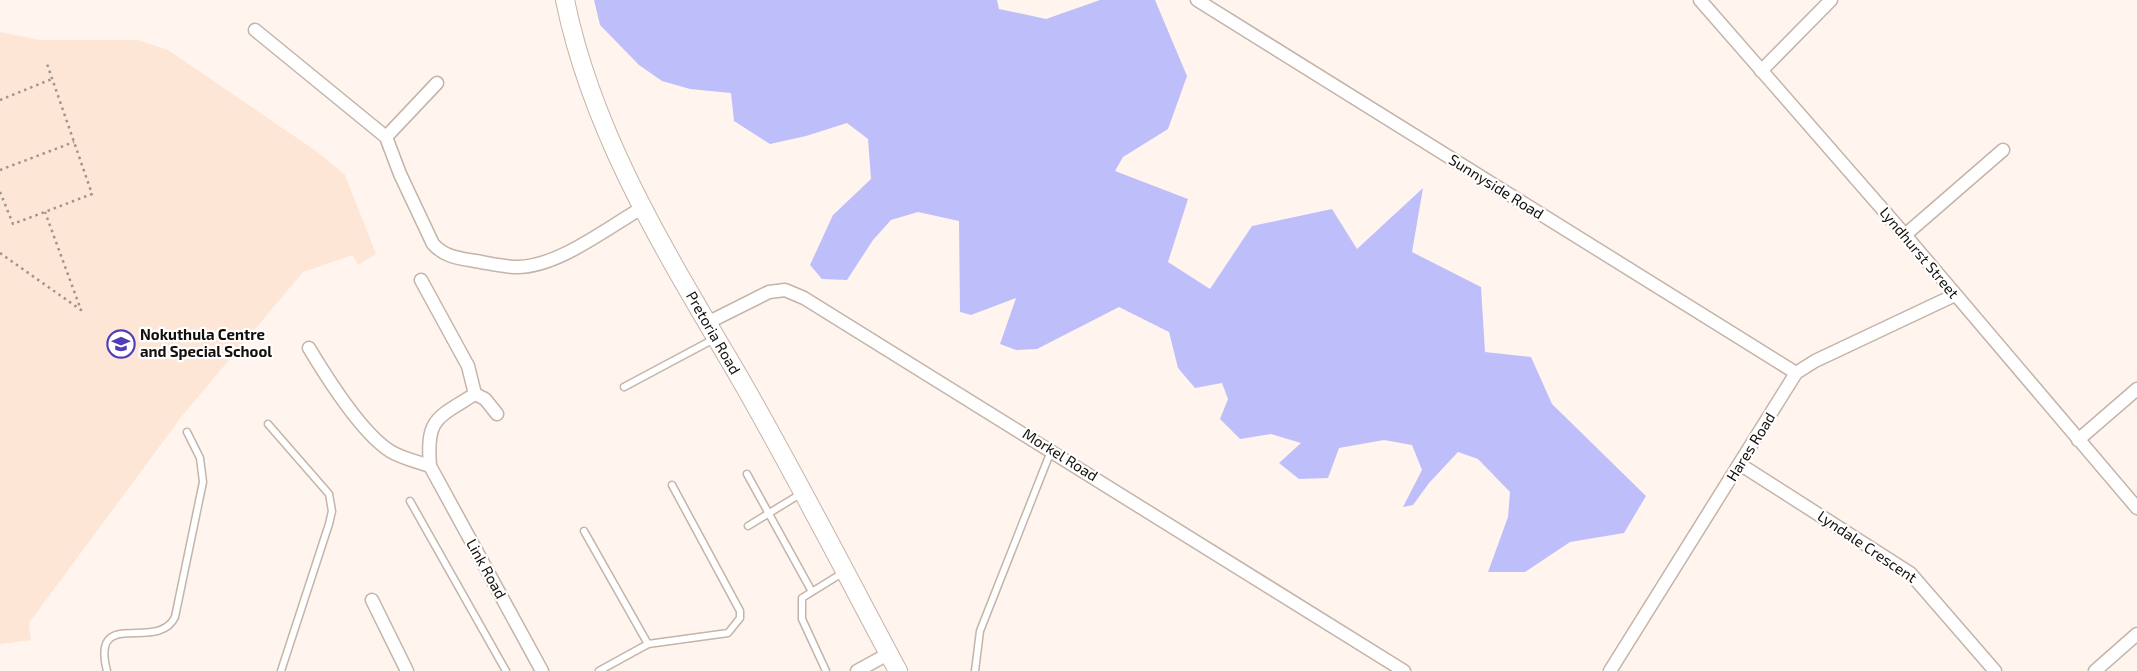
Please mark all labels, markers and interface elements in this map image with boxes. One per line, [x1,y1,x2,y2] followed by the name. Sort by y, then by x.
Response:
[1446,150,1547,222] street label: Sunnyside Road
[1876,203,1963,302] street label: Lyndhurst Street
[683,288,745,377] street label: Pretoria Road
[140,325,272,360] place label: Nokuthula Centre and Special School
[106,329,136,359] school or university icon: Nokuthula Centre and Special School
[1722,409,1778,484] street label: Hares Road
[1020,424,1101,484] street label: Morkel Road
[1815,506,1921,586] street label: Lyndale Crescent
[463,535,511,602] street label: Link Road

